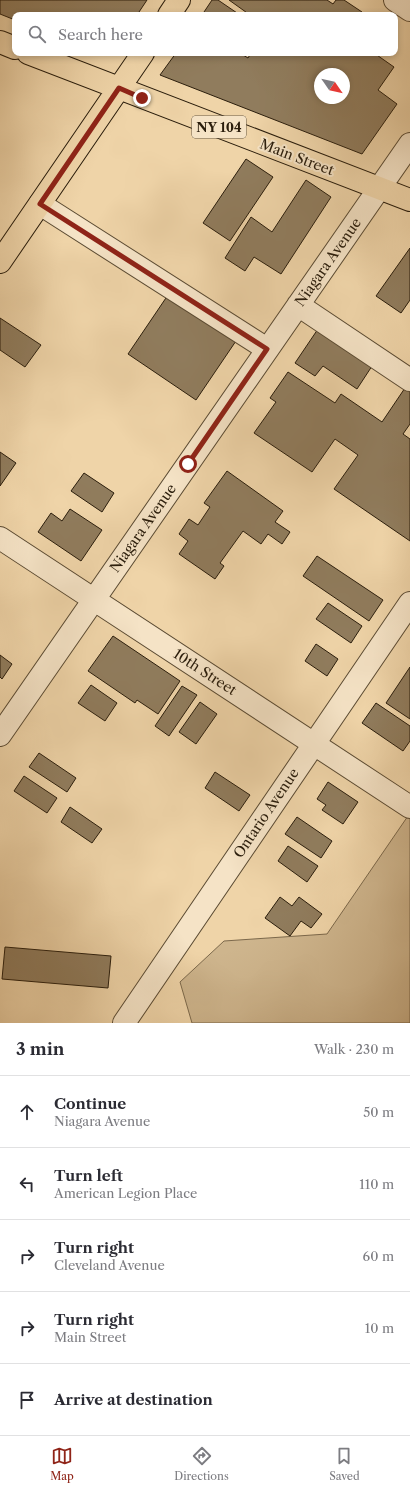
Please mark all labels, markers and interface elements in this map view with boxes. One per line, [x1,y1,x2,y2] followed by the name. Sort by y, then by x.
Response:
[12,12,398,56] search box
[26,23,48,45] icon: search
[58,25,143,44] text: Search here
[314,68,350,104] north arrow
[133,89,151,107] route end
[192,116,246,138] road number: NY 104
[257,135,337,179] street label: Main Street
[291,214,365,310] street label: Niagara Avenue
[179,455,197,473] route start
[106,480,180,576] street label: Niagara Avenue
[170,645,240,699] street label: 10th Street
[229,765,303,861] street label: Ontario Avenue
[16,1039,65,1059] text: 3 min
[314,1041,394,1057] text: Walk · 230 m
[54,1094,126,1113] text: Continue
[16,1101,38,1123] icon: ahead
[363,1104,394,1120] text: 50 m
[54,1113,150,1129] text: Niagara Avenue
[54,1166,123,1185] text: Turn left
[16,1173,38,1195] icon: left
[359,1176,394,1192] text: 110 m
[54,1185,197,1201] text: American Legion Place
[54,1238,134,1257] text: Turn right
[16,1245,38,1267] icon: right
[363,1248,394,1264] text: 60 m
[54,1257,165,1273] text: Cleveland Avenue
[54,1310,134,1329] text: Turn right
[16,1317,38,1339] icon: right
[365,1320,394,1336] text: 10 m
[54,1329,126,1345] text: Main Street
[16,1389,38,1411] icon: arrive
[54,1390,213,1409] text: Arrive at destination
[50,1445,74,1483] tab: Map
[174,1445,229,1483] tab: Directions
[329,1445,360,1483] tab: Saved

